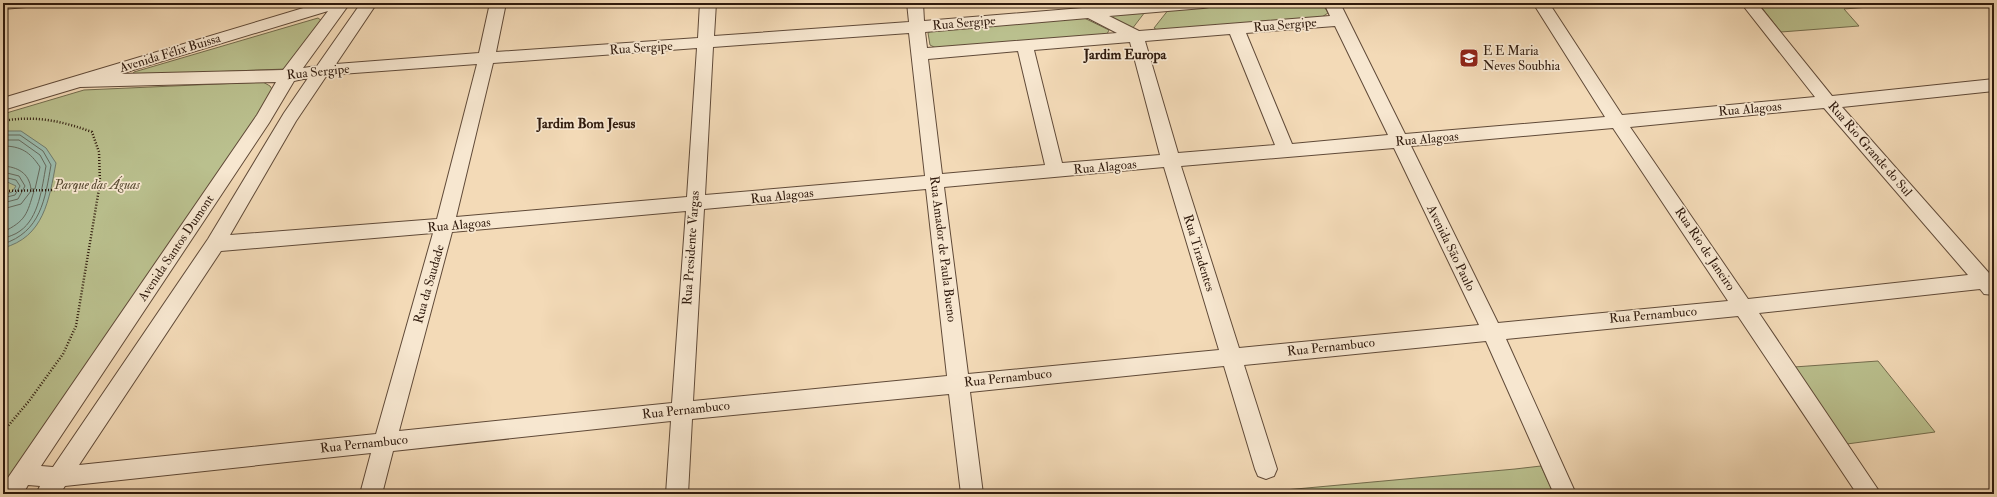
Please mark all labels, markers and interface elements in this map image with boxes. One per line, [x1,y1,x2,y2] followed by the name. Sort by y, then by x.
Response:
[932,12,997,35] street label: Rua Sergipe
[1253,14,1318,37] street label: Rua Sergipe
[117,30,223,76] street label: Avenida Félix Buissa
[609,38,674,59] street label: Rua Sergipe
[1483,43,1561,74] place label: E E Maria Neves Soubhia
[1083,46,1168,64] district label: Jardim Europa
[1458,47,1480,69] school or university icon: E E Maria Neves Soubhia
[286,61,351,84] street label: Rua Sergipe
[1718,98,1783,120] street label: Rua Alagoas
[1824,98,1916,200] street label: Rua Rio Grande do Sul
[536,115,635,133] district label: Jardim Bom Jesus
[1395,128,1460,150] street label: Rua Alagoas
[1073,156,1138,178] street label: Rua Alagoas
[53,175,140,193] park label: Parque das Águas
[926,175,960,323] street label: Rua Amador de Paula Bueno
[750,185,815,207] street label: Rua Alagoas
[679,190,703,306] street label: Rua Presidente Vargas
[134,192,218,305] street label: Avenida Santos Dumont
[1423,201,1479,294] street label: Avenida São Paulo
[1671,204,1739,294] street label: Rua Rio de Janeiro
[1180,213,1218,294] street label: Rua Tiradentes
[427,214,492,236] street label: Rua Alagoas
[410,242,448,325] street label: Rua da Saudade
[1608,303,1698,327] street label: Rua Pernambuco
[1286,334,1376,360] street label: Rua Pernambuco
[963,365,1053,391] street label: Rua Pernambuco
[641,397,731,423] street label: Rua Pernambuco
[319,431,409,457] street label: Rua Pernambuco

